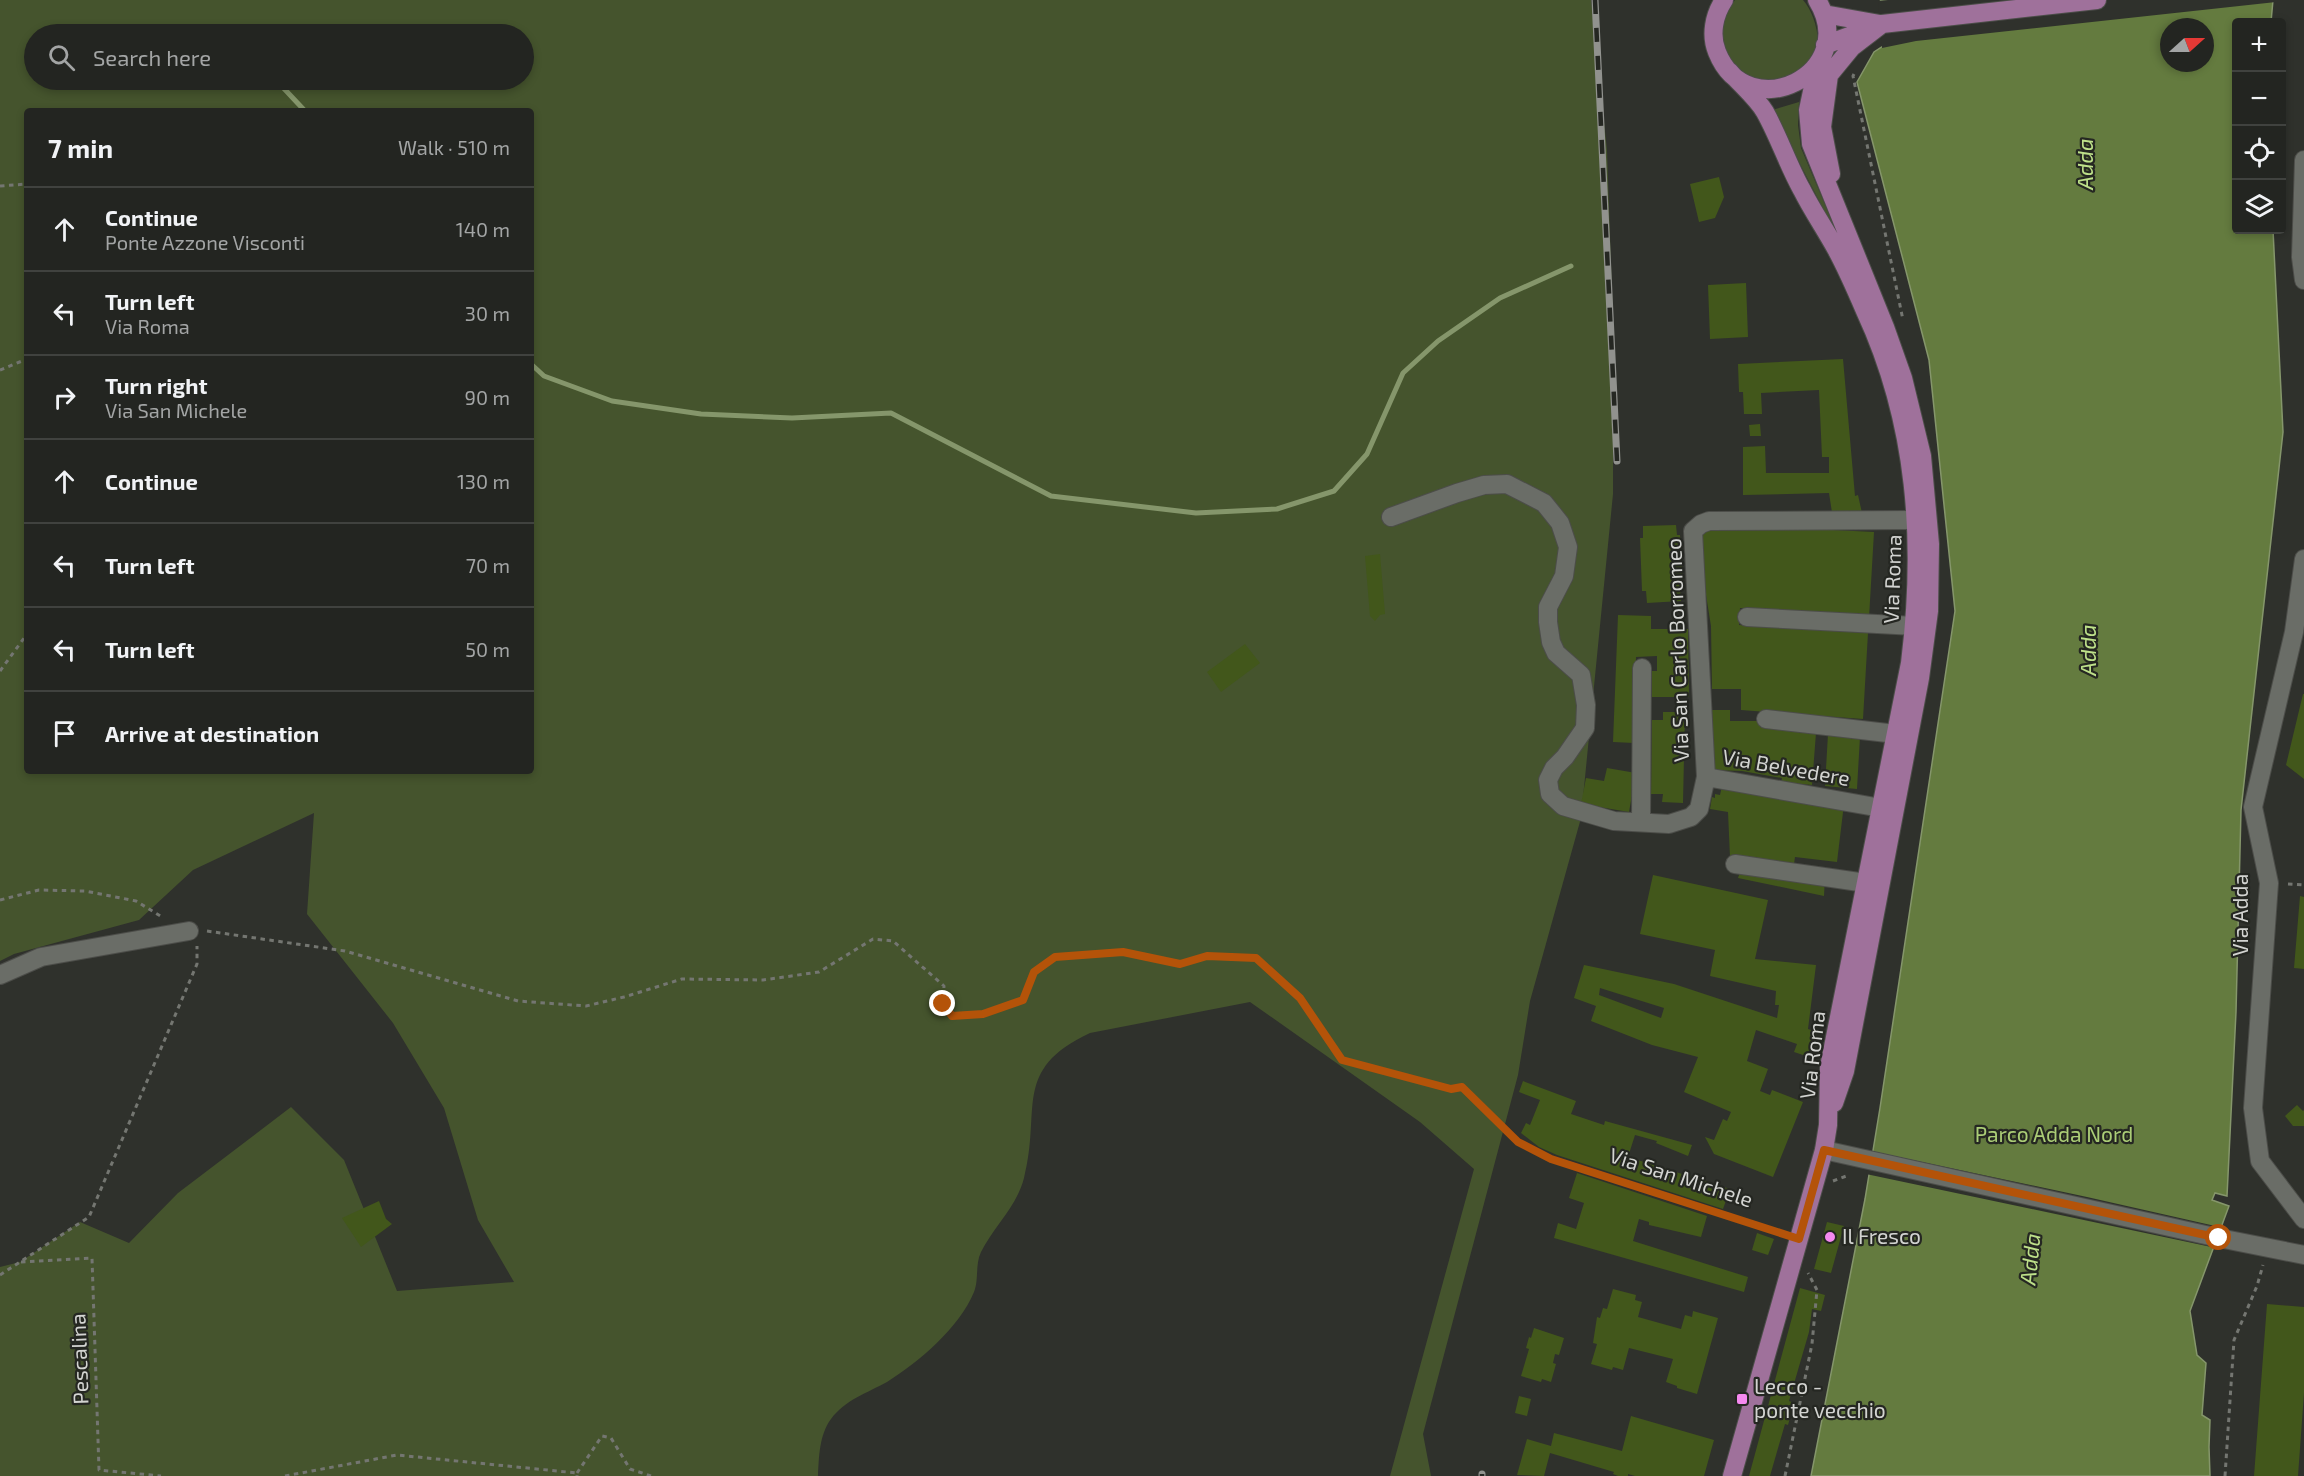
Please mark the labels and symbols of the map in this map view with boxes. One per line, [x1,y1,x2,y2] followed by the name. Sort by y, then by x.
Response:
[2160,18,2214,72] north arrow
[2071,138,2097,191] water label: Adda
[1877,534,1906,624] street label: Via Roma
[1660,538,1693,763] street label: Via San Carlo Borromeo
[2074,624,2100,677] water label: Adda
[1720,743,1852,790] street label: Via Belvedere
[2227,874,2252,956] street label: Via Adda
[929,990,955,1016] route end
[1794,1009,1829,1100] street label: Via Roma
[1975,1121,2133,1146] park label: Parco Adda Nord
[1607,1142,1756,1212] street label: Via San Michele
[1842,1223,1921,1248] place label: Il Fresco
[2205,1224,2231,1250] route start
[1823,1230,1837,1244] marker: Il Fresco
[2013,1232,2045,1287] water label: Adda
[64,1313,93,1405] street label: Pescalina
[1754,1373,1886,1422] place label: Lecco - ponte vecchio
[1735,1392,1749,1406] marker: Lecco - ponte vecchio

